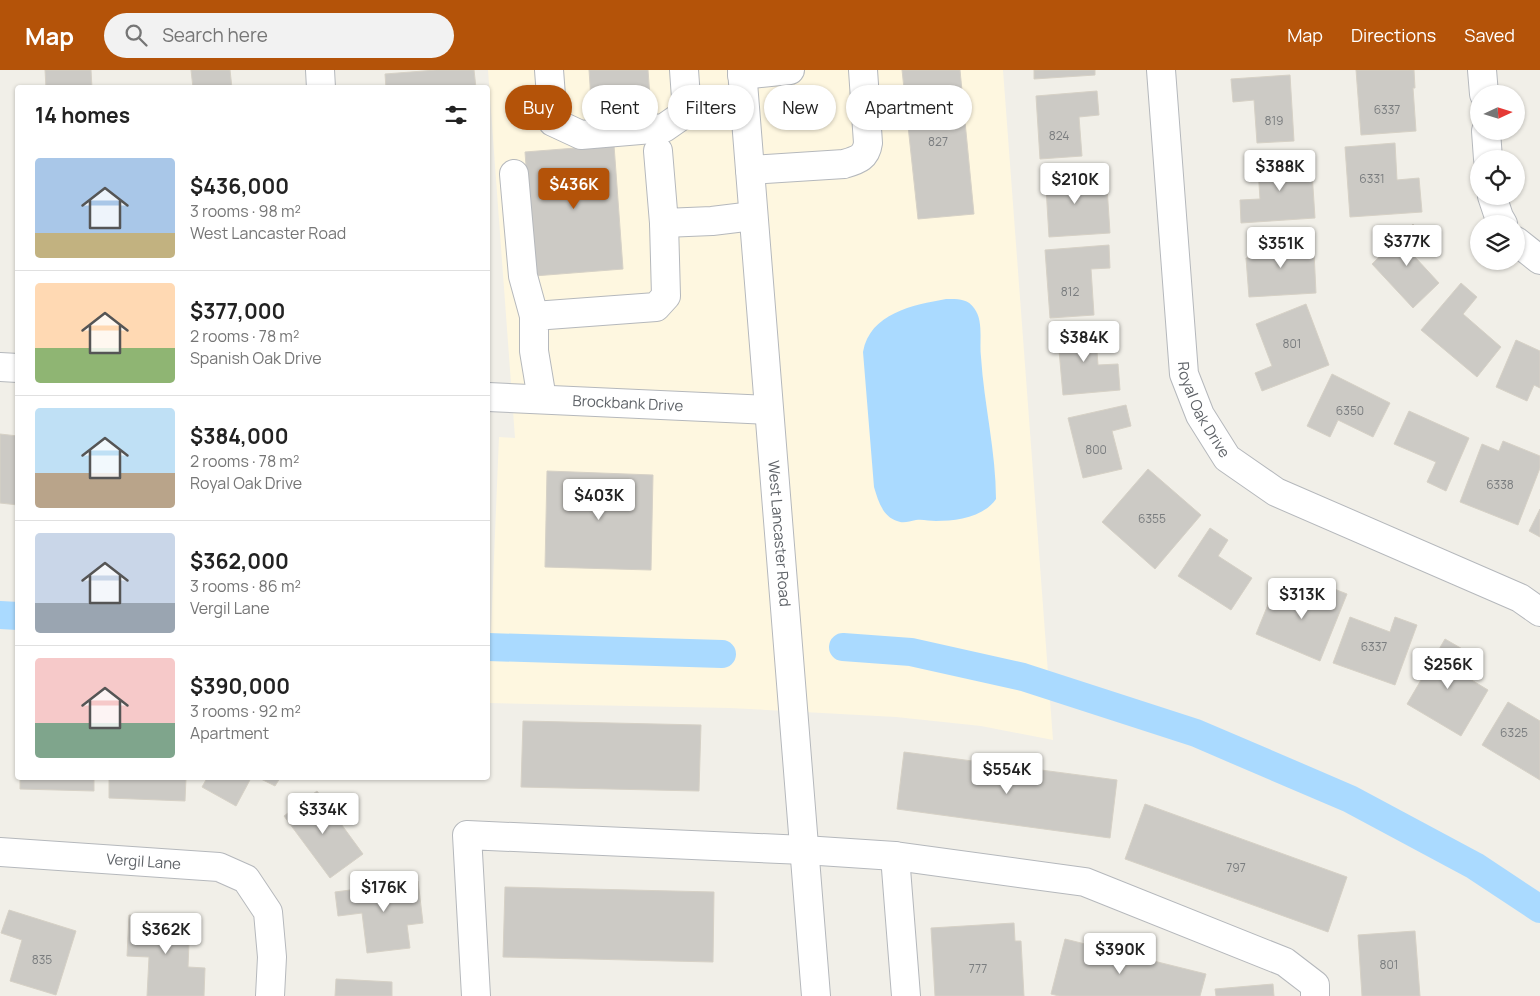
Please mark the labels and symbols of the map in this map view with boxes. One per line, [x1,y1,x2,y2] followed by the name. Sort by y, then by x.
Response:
[1470,85,1525,140] north arrow
[1374,101,1400,118] house number: 6337
[1264,112,1284,129] house number: 819
[1049,127,1069,144] house number: 824
[928,133,948,150] house number: 827
[1245,150,1315,192] pin: $388K
[1040,162,1110,205] pin: $210K
[539,168,609,210] pin: $436K
[1359,170,1385,187] house number: 6331
[1372,224,1442,267] pin: $377K
[1246,226,1316,269] pin: $351K
[1061,283,1079,300] house number: 812
[1049,320,1119,363] pin: $384K
[1283,335,1301,352] house number: 801
[1173,361,1235,462] street label: Royal Oak Drive
[572,390,684,416] street label: Brockbank Drive
[1336,402,1364,419] house number: 6350
[1085,441,1107,458] house number: 800
[763,460,796,607] street label: West Lancaster Road
[1486,476,1514,493] house number: 6338
[564,478,634,521] pin: $403K
[1138,510,1166,527] house number: 6355
[1267,578,1337,620] pin: $313K
[1361,638,1387,655] house number: 6337
[1413,648,1483,690] pin: $256K
[1500,724,1528,741] house number: 6325
[972,752,1042,795] pin: $554K
[288,792,358,835] pin: $334K
[106,848,182,874] street label: Vergil Lane
[1226,859,1246,876] house number: 797
[349,870,419,913] pin: $176K
[131,912,201,955] pin: $362K
[1085,932,1155,975] pin: $390K
[32,951,52,968] house number: 835
[1380,956,1398,973] house number: 801
[969,960,987,977] house number: 777

